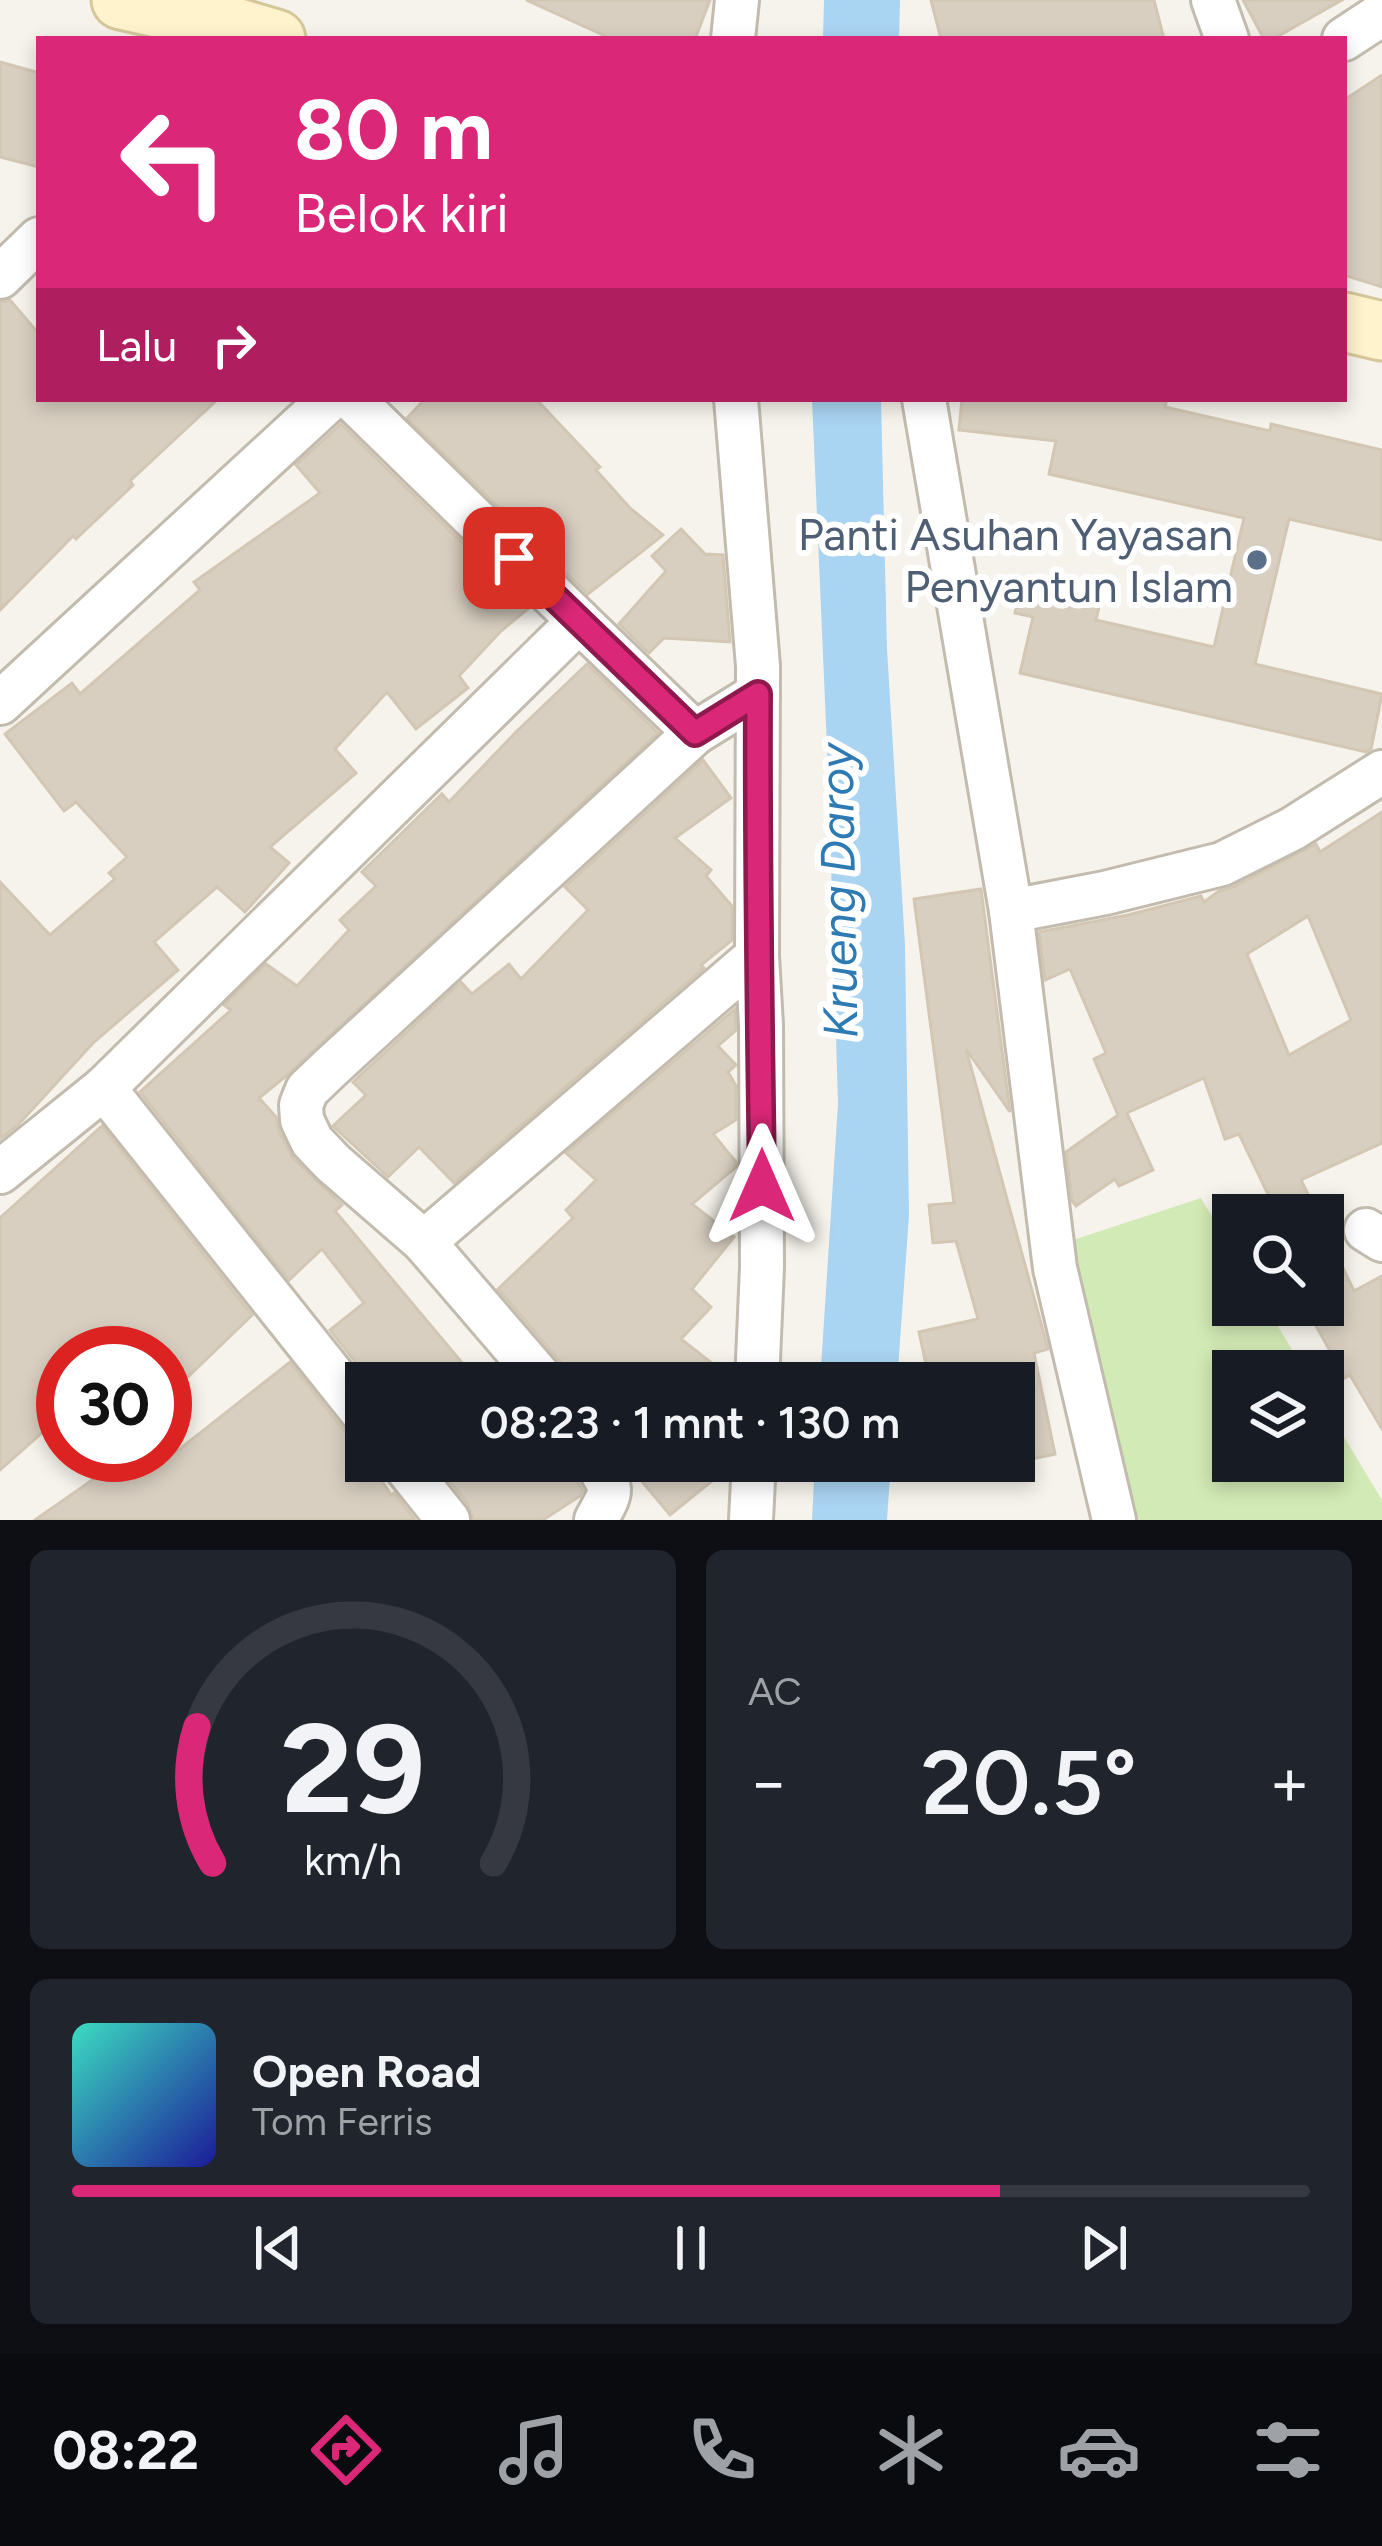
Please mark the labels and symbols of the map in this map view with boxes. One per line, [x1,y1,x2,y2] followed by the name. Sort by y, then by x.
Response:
[463,507,565,609] pin
[798,507,1233,613] place label: Panti Asuhan Yayasan Penyantun Islam
[1244,547,1270,573] marker: Panti Asuhan Yayasan Penyantun Islam
[806,741,870,1039] water label: Krueng Daroy
[699,1123,825,1249] position arrow
[36,1326,192,1482] speed limit sign: 30

